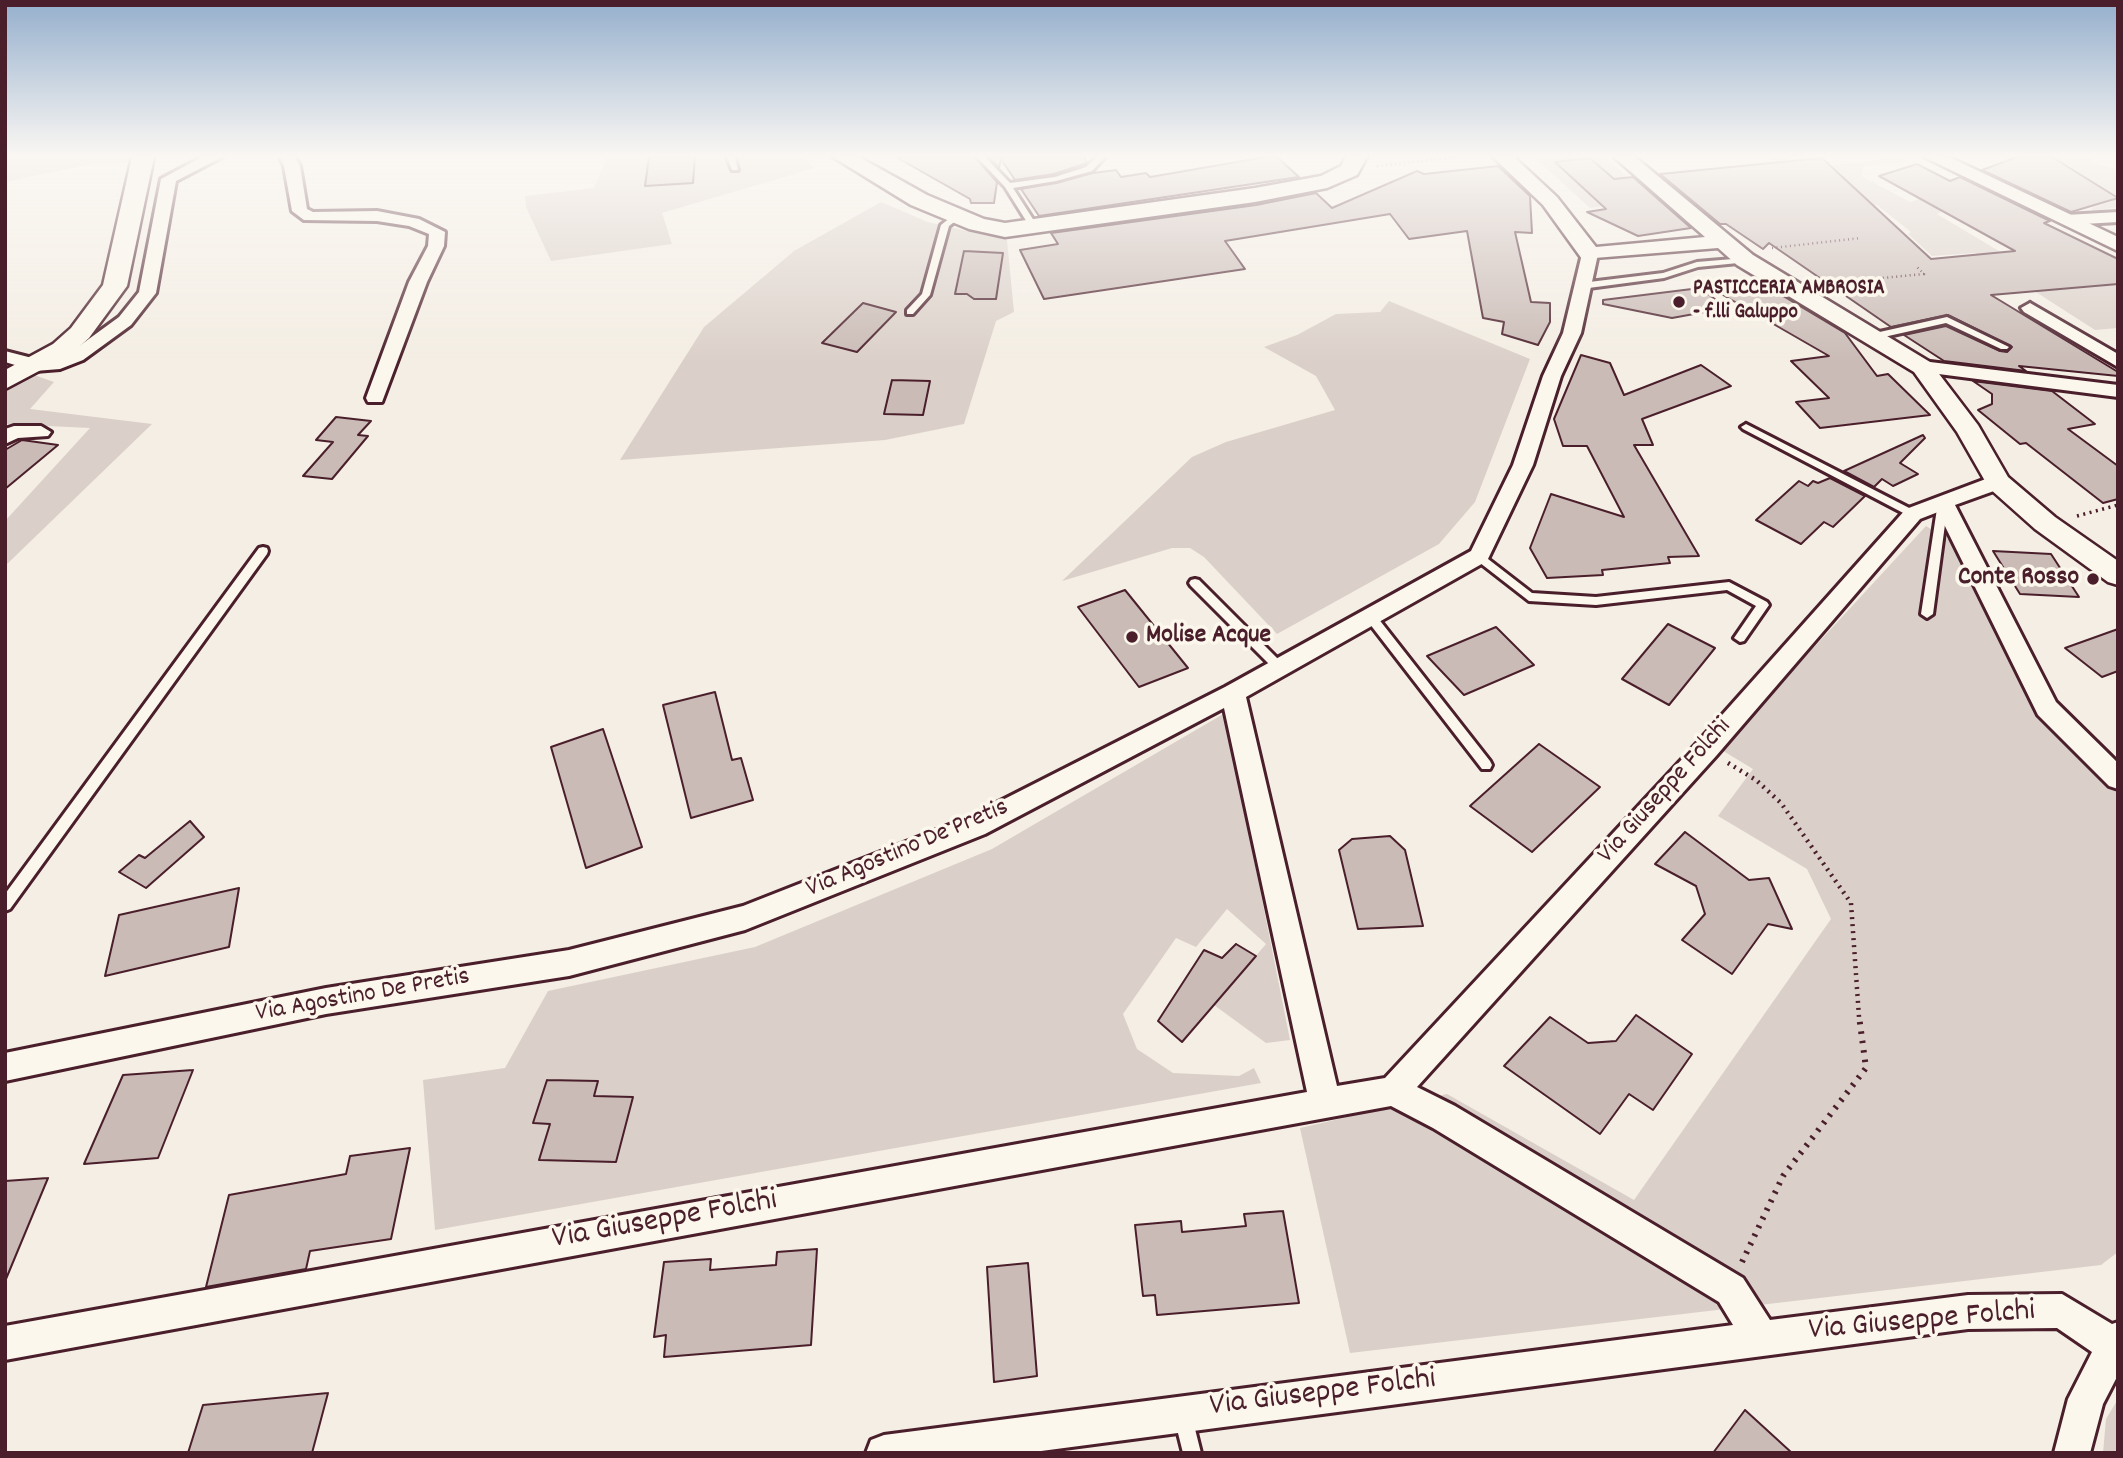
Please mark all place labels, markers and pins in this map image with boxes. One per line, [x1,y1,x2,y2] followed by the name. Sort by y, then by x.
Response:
[1693,277,1885,327] place label: PASTICCERIA AMBROSIA - f.lli Galuppo
[1671,294,1687,310] marker: PASTICCERIA AMBROSIA - f.lli Galuppo
[1958,563,2079,595] place label: Conte Rosso
[2085,571,2101,587] marker: Conte Rosso
[1146,621,1271,653] place label: Molise Acque
[1124,629,1140,645] marker: Molise Acque

